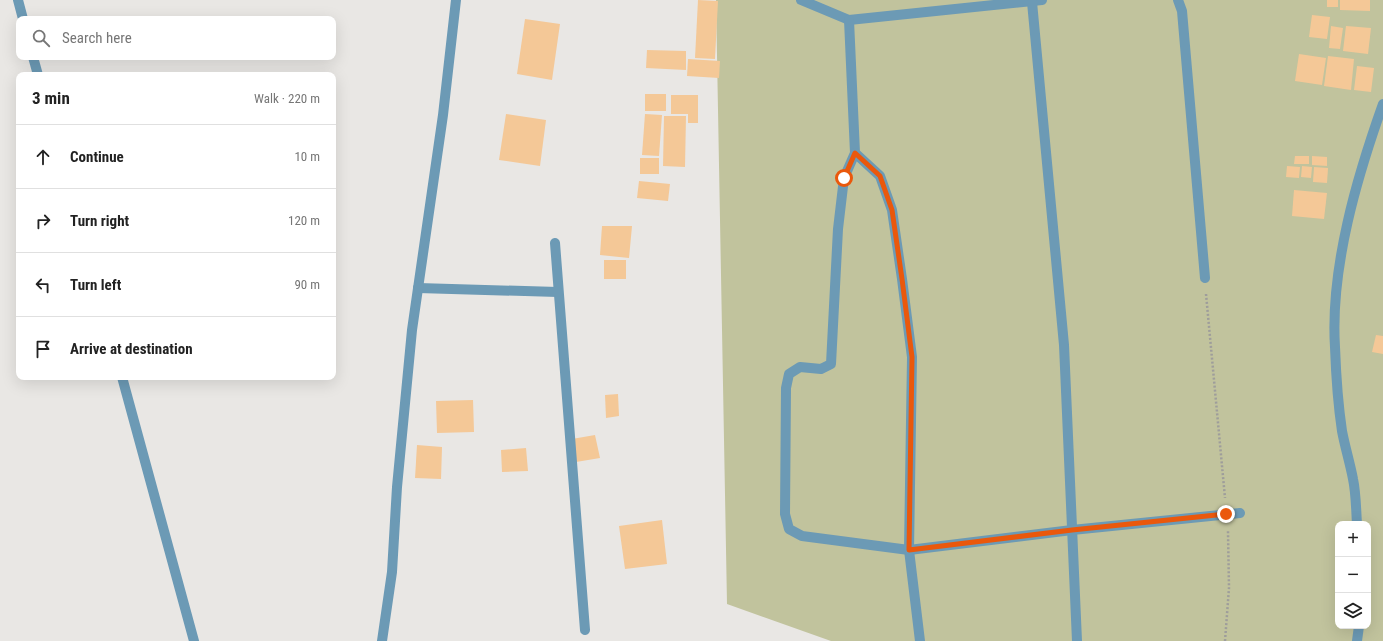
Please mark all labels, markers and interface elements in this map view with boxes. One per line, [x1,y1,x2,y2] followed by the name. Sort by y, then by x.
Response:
[16,16,336,60] search box
[30,27,52,49] icon: search
[62,29,132,47] text: Search here
[32,88,70,108] text: 3 min
[254,91,320,106] text: Walk · 220 m
[32,146,54,168] icon: ahead
[70,148,124,166] text: Continue
[294,149,320,164] text: 10 m
[835,169,853,187] route start
[32,210,54,232] icon: right
[70,212,129,230] text: Turn right
[288,213,320,228] text: 120 m
[32,274,54,296] icon: left
[70,276,121,294] text: Turn left
[294,277,320,292] text: 90 m
[32,338,54,360] icon: arrive
[70,340,193,358] text: Arrive at destination
[1217,505,1235,523] route end
[1335,521,1371,629] map controls
[1335,521,1371,557] button: +
[1335,557,1371,593] button: −
[1335,593,1371,629] button: layers

